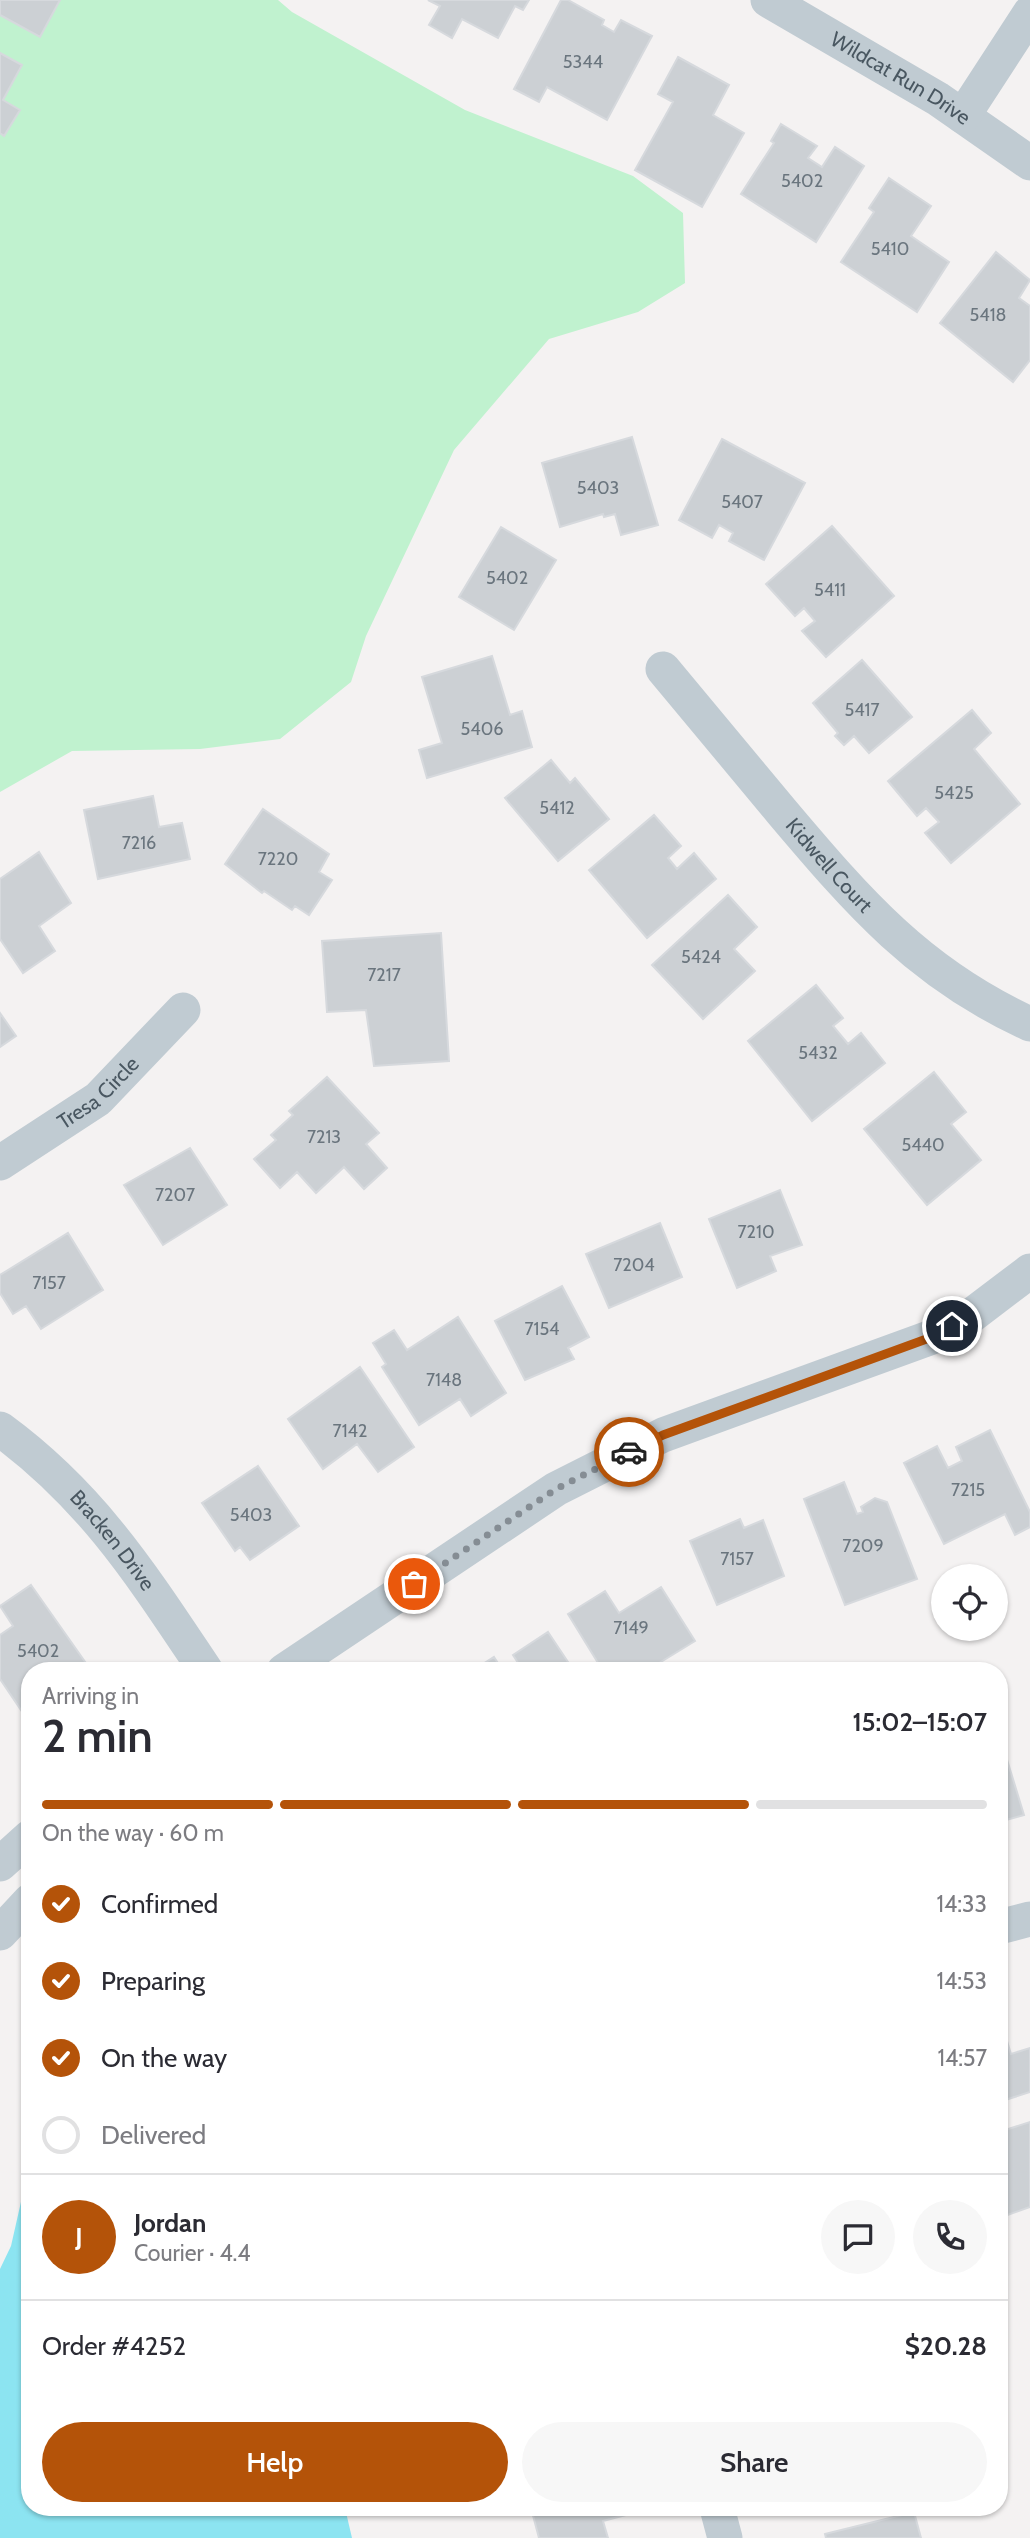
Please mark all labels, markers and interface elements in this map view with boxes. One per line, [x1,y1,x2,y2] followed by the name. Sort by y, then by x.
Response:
[826,26,976,130] street label: Wildcat Run Drive
[563,51,603,73] house number: 5344
[781,170,823,192] house number: 5402
[871,238,909,260] house number: 5410
[970,304,1006,326] house number: 5418
[577,477,619,499] house number: 5403
[721,491,763,513] house number: 5407
[486,567,528,589] house number: 5402
[814,579,846,601] house number: 5411
[844,699,880,721] house number: 5417
[461,718,503,740] house number: 5406
[934,782,974,804] house number: 5425
[539,797,575,819] house number: 5412
[781,813,878,917] street label: Kidwell Court
[122,832,156,854] house number: 7216
[258,848,298,870] house number: 7220
[681,946,721,968] house number: 5424
[367,964,401,986] house number: 7217
[798,1042,838,1064] house number: 5432
[52,1051,144,1134] street label: Tresa Circle
[307,1126,341,1148] house number: 7213
[901,1134,945,1156] house number: 5440
[155,1184,195,1206] house number: 7207
[738,1221,774,1243] house number: 7210
[613,1254,655,1276] house number: 7204
[32,1272,66,1294] house number: 7157
[922,1296,982,1356] pin
[933,1307,971,1345] icon: home
[524,1318,560,1340] house number: 7154
[426,1369,462,1391] house number: 7148
[594,1417,664,1487] courier
[333,1420,367,1442] house number: 7142
[610,1433,648,1471] icon: car
[951,1479,985,1501] house number: 7215
[65,1485,161,1595] street label: Bracken Drive
[230,1504,272,1526] house number: 5403
[842,1535,884,1557] house number: 7209
[720,1548,754,1570] house number: 7157
[384,1554,444,1614] pin
[931,1564,1008,1641] map controls
[931,1564,1008,1641] button: locate
[395,1565,433,1603] icon: bag
[613,1617,649,1639] house number: 7149
[17,1640,59,1662] house number: 5402
[42,1682,139,1710] text: Arriving in
[852,1706,987,1738] text: 15:02–15:07
[42,1708,153,1764] text: 2 min
[42,1819,224,1847] text: On the way · 60 m
[42,1885,80,1923] icon: check
[101,1888,218,1920] text: Confirmed
[937,1890,987,1918] text: 14:33
[42,1962,80,2000] icon: check
[101,1965,205,1997] text: Preparing
[937,1967,987,1995] text: 14:53
[42,2039,80,2077] icon: check
[101,2042,227,2074] text: On the way
[937,2044,987,2072] text: 14:57
[101,2119,206,2151] text: Delivered
[821,2200,895,2274] button: chat
[913,2200,987,2274] button: phone
[134,2207,206,2239] text: Jordan
[75,2221,83,2253] text: J
[134,2239,251,2267] text: Courier · 4.4
[42,2330,186,2362] text: Order #4252
[905,2330,987,2362] text: $20.28
[42,2422,508,2502] button: Help
[522,2422,987,2502] button: Share

